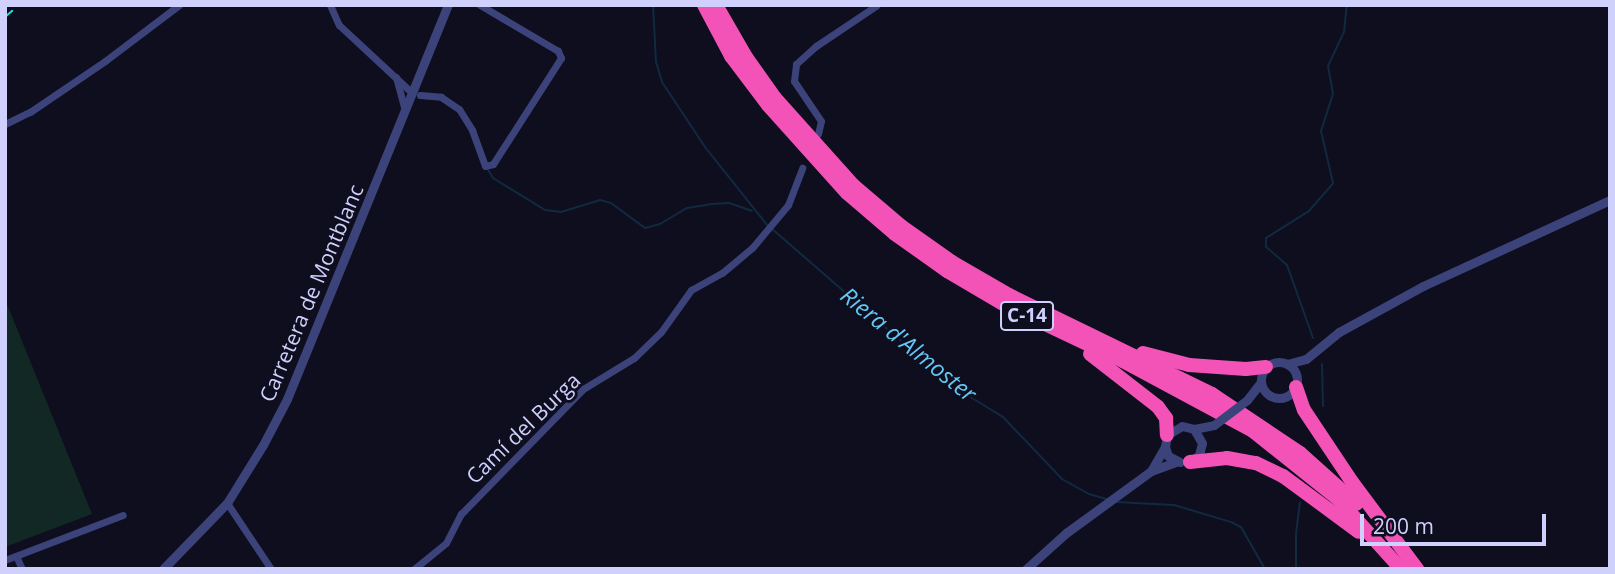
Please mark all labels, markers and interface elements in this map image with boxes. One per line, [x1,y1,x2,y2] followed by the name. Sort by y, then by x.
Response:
[254,181,368,405] street label: Carretera de Montblanc
[836,281,982,407] water label: Riera d'Almoster
[999,300,1055,332] road number: C-14
[461,367,585,489] street label: Camí del Burga
[1363,500,1548,544] scale bar
[1373,512,1434,540] text: 200 m

